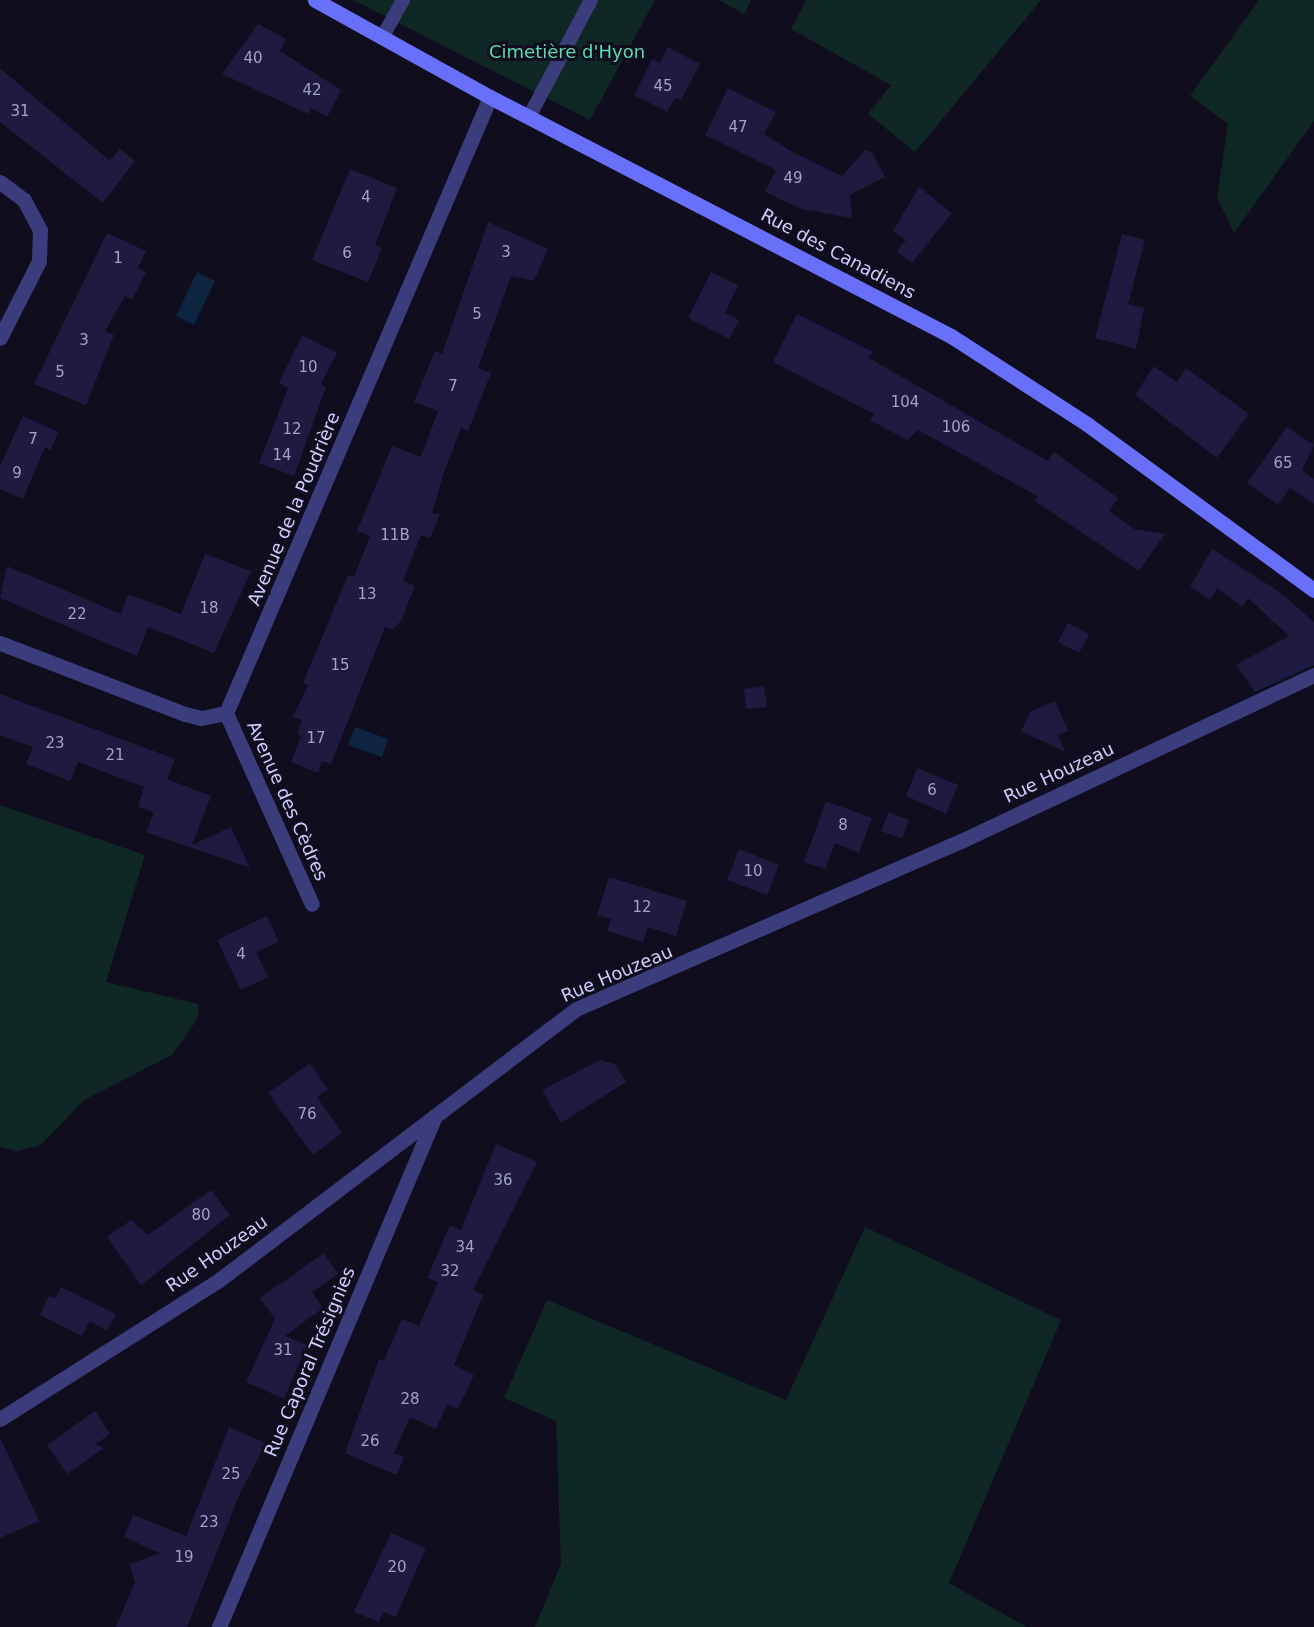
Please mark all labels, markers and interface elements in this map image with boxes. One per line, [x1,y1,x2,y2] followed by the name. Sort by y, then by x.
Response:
[489,41,645,63] park label: Cimetière d'Hyon
[243,50,263,68] house number: 40
[653,78,673,96] house number: 45
[302,82,322,100] house number: 42
[10,103,30,121] house number: 31
[728,119,748,137] house number: 47
[783,170,803,188] house number: 49
[361,189,371,207] house number: 4
[757,204,919,304] street label: Rue des Canadiens
[501,244,511,262] house number: 3
[342,245,352,263] house number: 6
[113,250,123,268] house number: 1
[472,306,482,324] house number: 5
[79,332,89,350] house number: 3
[298,359,318,377] house number: 10
[55,364,65,382] house number: 5
[448,378,458,396] house number: 7
[891,394,919,412] house number: 104
[243,409,345,609] street label: Avenue de la Poudrière
[942,419,970,437] house number: 106
[282,421,302,439] house number: 12
[28,431,38,449] house number: 7
[272,447,292,465] house number: 14
[1273,455,1293,473] house number: 65
[12,465,22,483] house number: 9
[380,527,410,545] house number: 11B
[357,586,377,604] house number: 13
[199,600,219,618] house number: 18
[67,606,87,624] house number: 22
[330,657,350,675] house number: 15
[242,718,332,884] street label: Avenue des Cèdres
[306,730,326,748] house number: 17
[45,735,65,753] house number: 23
[1001,738,1117,808] street label: Rue Houzeau
[105,747,125,765] house number: 21
[927,782,937,800] house number: 6
[838,817,848,835] house number: 8
[743,863,763,881] house number: 10
[632,899,652,917] house number: 12
[558,941,676,1007] street label: Rue Houzeau
[236,946,246,964] house number: 4
[297,1106,317,1124] house number: 76
[493,1172,513,1190] house number: 36
[191,1207,211,1225] house number: 80
[162,1211,272,1297] street label: Rue Houzeau
[455,1239,475,1257] house number: 34
[440,1263,460,1281] house number: 32
[260,1264,360,1460] street label: Rue Caporal Trésignies
[273,1342,293,1360] house number: 31
[400,1391,420,1409] house number: 28
[360,1433,380,1451] house number: 26
[221,1466,241,1484] house number: 25
[199,1514,219,1532] house number: 23
[174,1549,194,1567] house number: 19
[387,1559,407,1577] house number: 20

